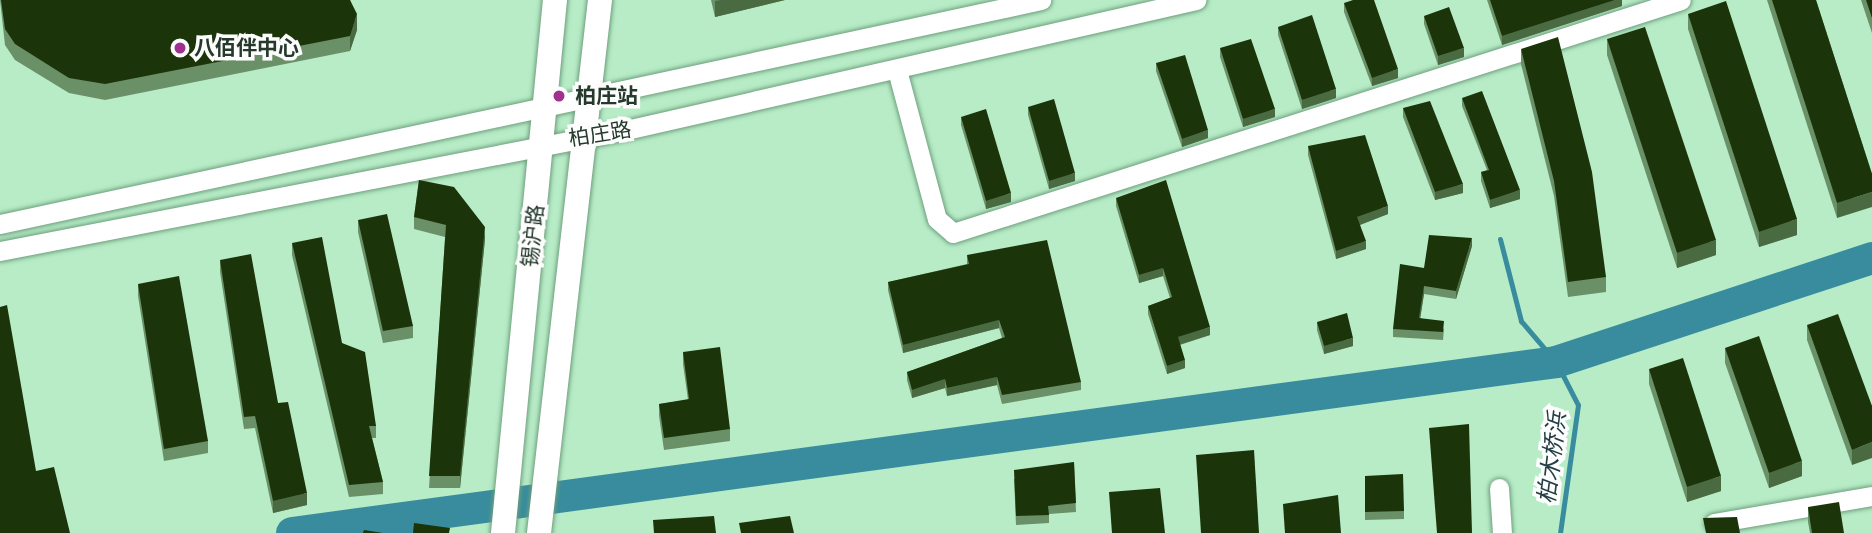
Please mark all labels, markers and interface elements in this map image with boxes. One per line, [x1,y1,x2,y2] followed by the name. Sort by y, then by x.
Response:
[194,35,299,61] place label: 八佰伴中心
[172,40,188,56] marker: 八佰伴中心
[575,83,638,109] place label: 柏庄站
[549,86,569,106] marker: 柏庄站
[567,117,633,151] street label: 柏庄路
[517,203,549,269] street label: 锡沪路
[1533,411,1571,505] water label: 柏木桥浜

